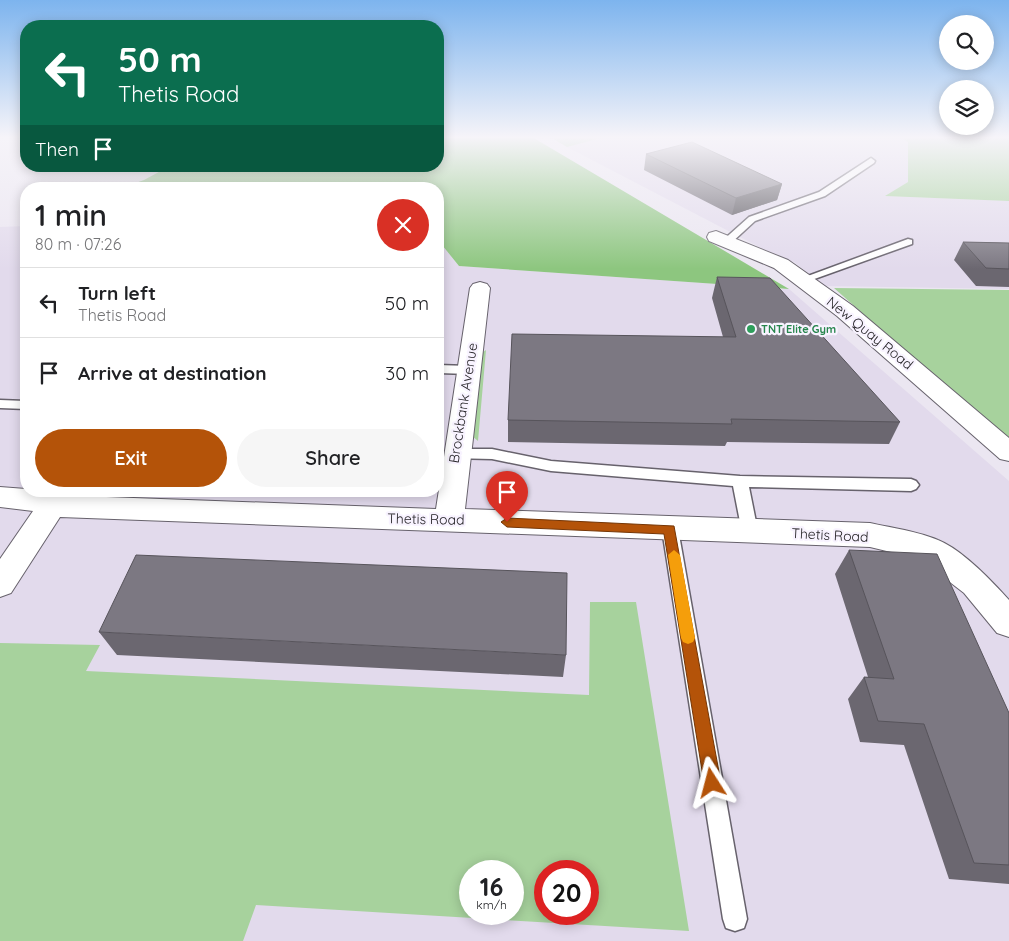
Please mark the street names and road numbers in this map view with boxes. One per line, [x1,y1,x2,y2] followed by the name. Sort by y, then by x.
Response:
[823,293,917,373] street label: New Quay Road
[445,341,481,464] street label: Brockbank Avenue
[387,509,465,529] street label: Thetis Road
[791,524,869,546] street label: Thetis Road

